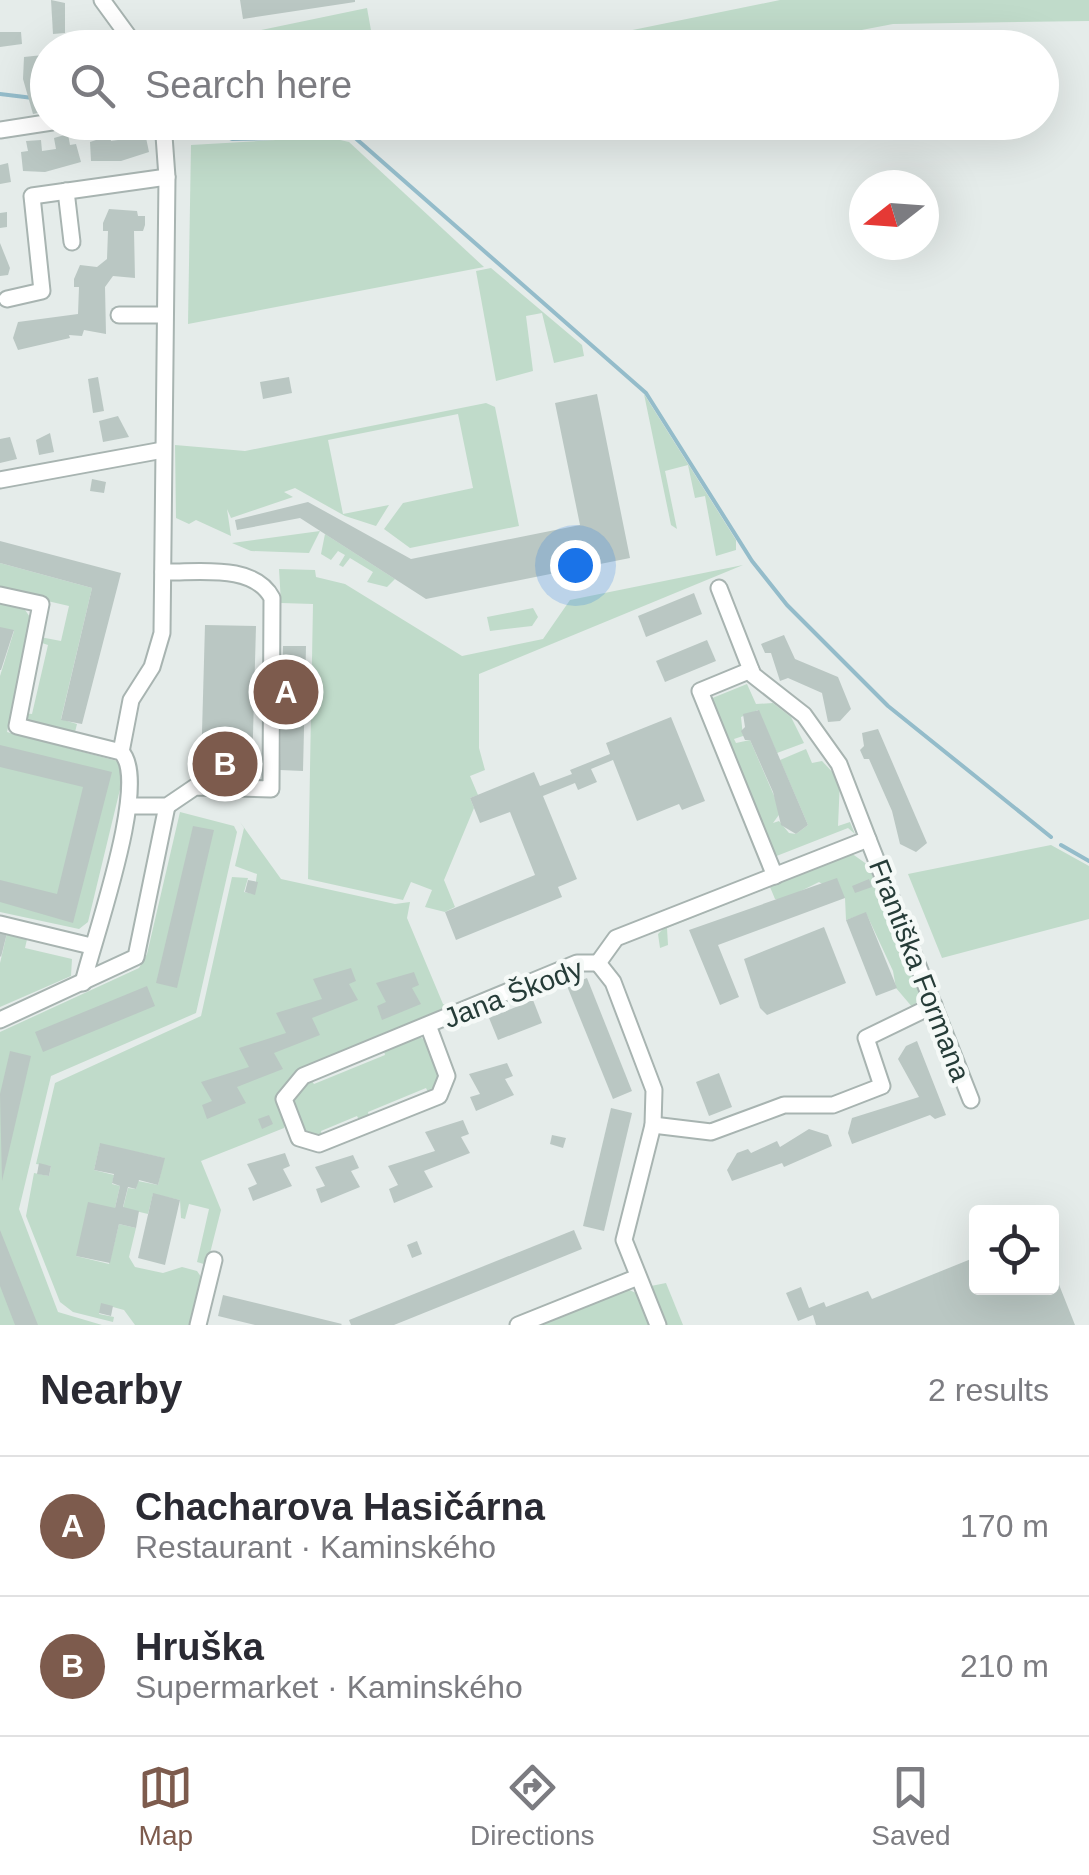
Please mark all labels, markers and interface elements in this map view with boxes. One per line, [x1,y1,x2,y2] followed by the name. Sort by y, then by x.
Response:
[30,30,1059,140] search box
[65,58,120,113] icon: search
[145,64,352,106] text: Search here
[849,170,939,260] north arrow
[550,540,601,591] your location
[254,654,318,730] pin: A
[192,726,258,802] pin: B
[863,855,976,1086] street label: Františka Formana
[439,953,587,1034] street label: Jana Škody
[969,1205,1059,1295] map controls
[969,1205,1059,1295] button: locate
[40,1366,182,1413] text: Nearby
[928,1372,1049,1408] text: 2 results
[135,1486,545,1528] text: Chacharova Hasičárna
[61,1508,84,1544] text: A
[960,1508,1049,1544] text: 170 m
[135,1529,496,1565] text: Restaurant · Kaminského
[135,1626,264,1668] text: Hruška
[61,1648,84,1684] text: B
[960,1648,1049,1684] text: 210 m
[135,1669,523,1705] text: Supermarket · Kaminského
[138,1760,193,1852] tab: Map
[470,1760,595,1852] tab: Directions
[871,1760,951,1852] tab: Saved

